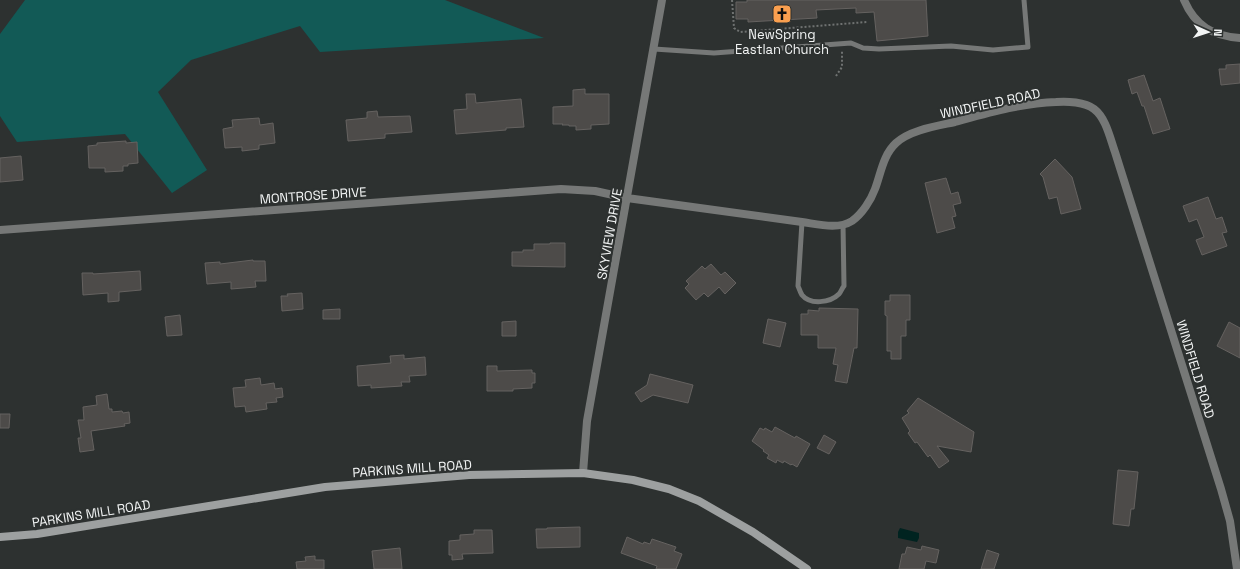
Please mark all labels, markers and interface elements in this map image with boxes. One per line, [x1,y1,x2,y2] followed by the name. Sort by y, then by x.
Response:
[771,3,793,25] church icon: NewSpring Eastlan Church
[1188,12,1228,52] north arrow
[735,26,829,58] place label: NewSpring Eastlan Church
[1211,28,1225,37] text: N
[938,85,1042,122] street label: WINDFIELD ROAD
[259,183,367,208] street label: MONTROSE DRIVE
[593,187,626,281] street label: SKYVIEW DRIVE
[1172,318,1219,420] street label: WINDFIELD ROAD
[352,456,472,481] street label: PARKINS MILL ROAD
[31,496,152,531] street label: PARKINS MILL ROAD

